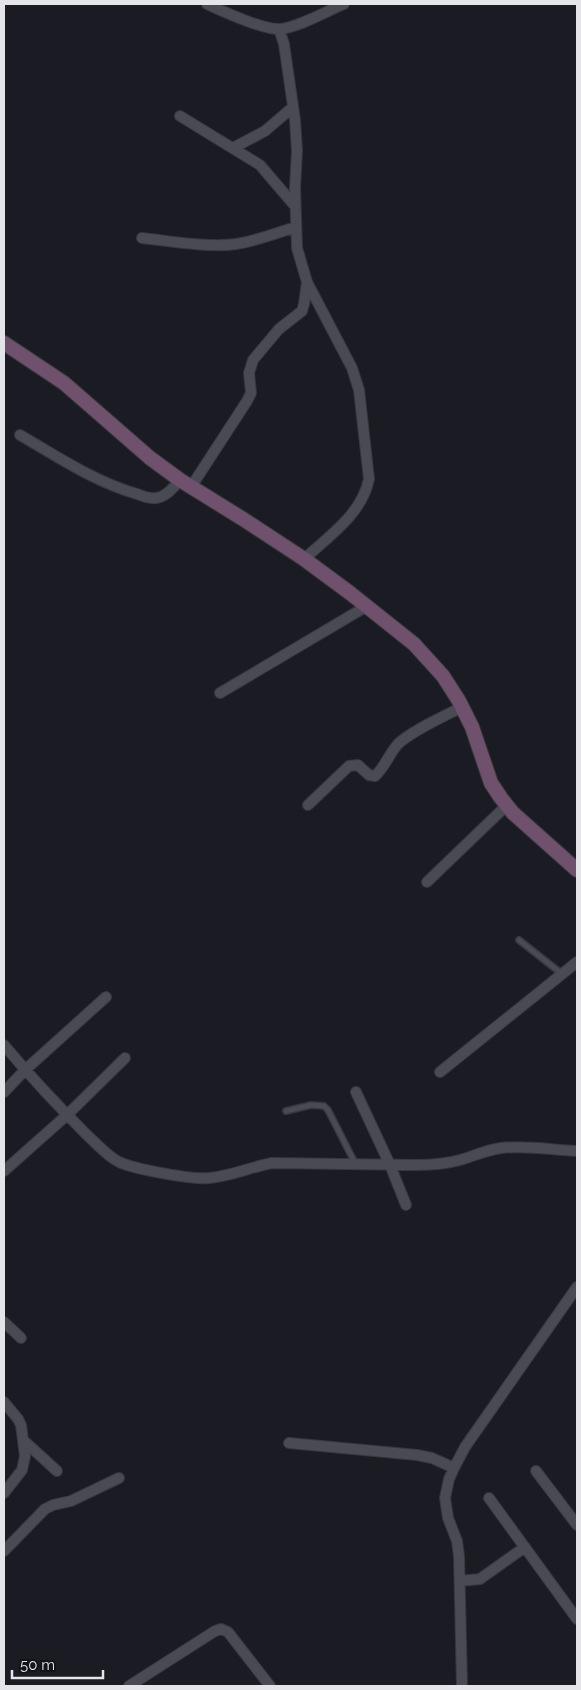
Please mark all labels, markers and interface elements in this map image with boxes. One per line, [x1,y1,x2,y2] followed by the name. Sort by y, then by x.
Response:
[12,1648,104,1680] scale bar
[20,1656,55,1674] text: 50 m

